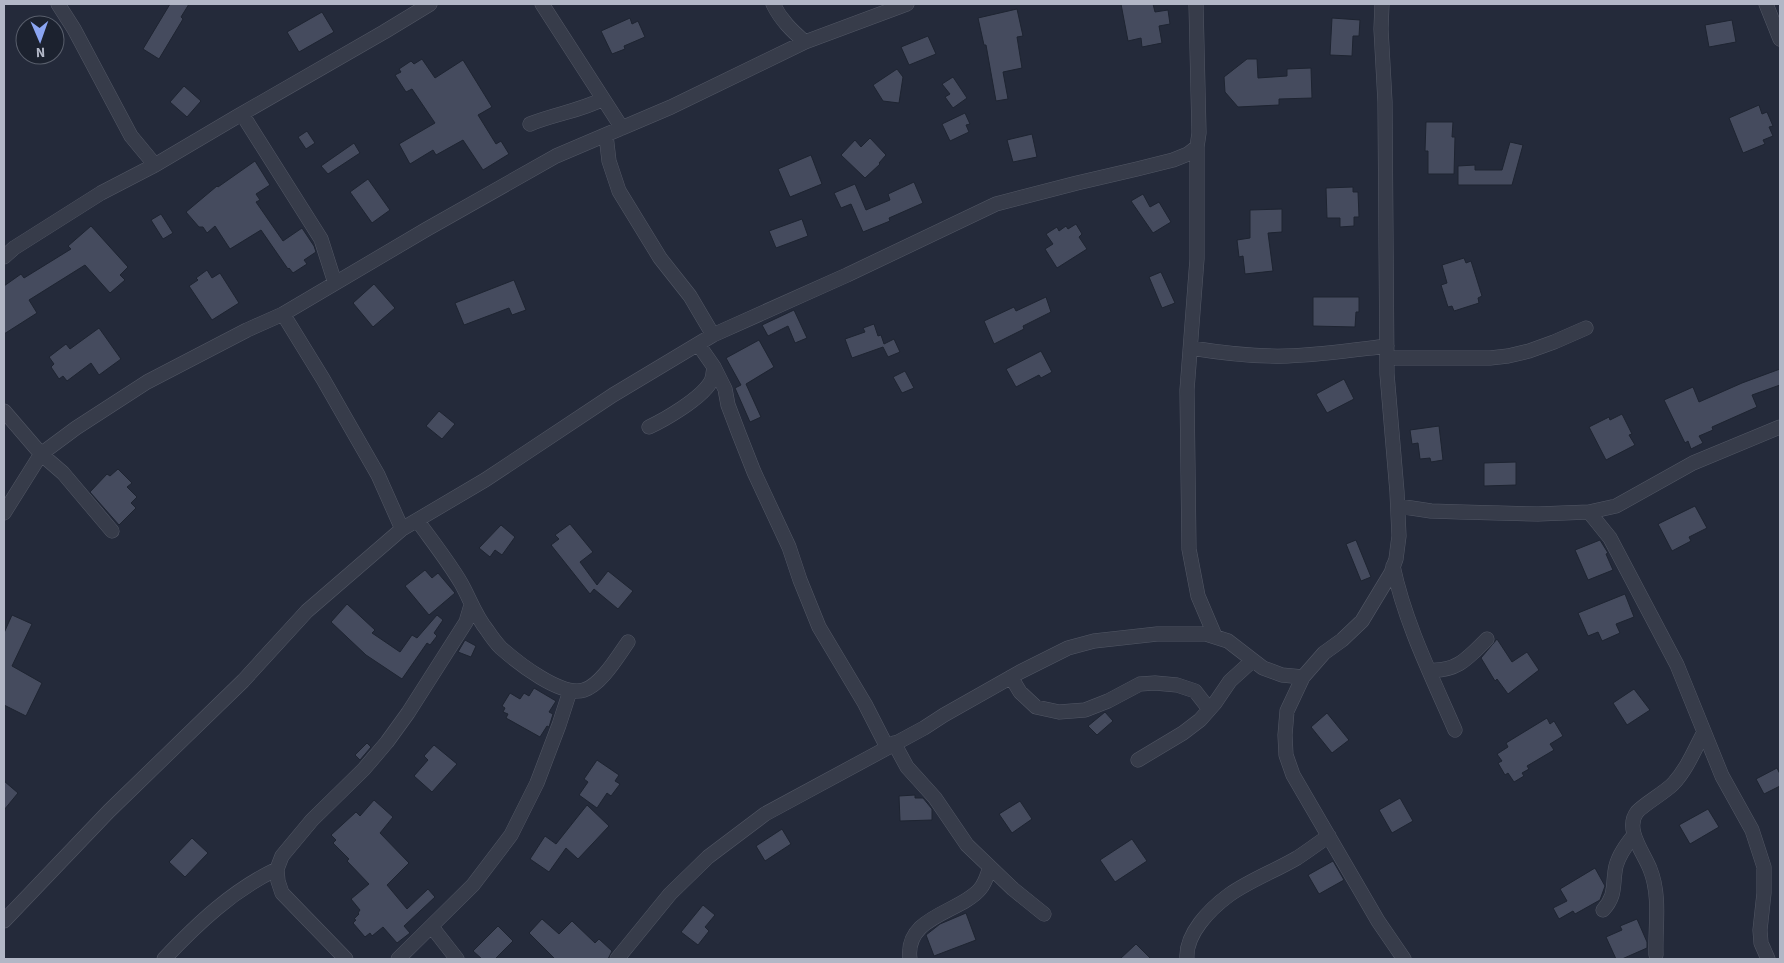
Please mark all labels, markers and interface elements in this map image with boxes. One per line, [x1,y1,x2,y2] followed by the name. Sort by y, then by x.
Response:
[15,15,65,65] north arrow
[35,42,45,62] text: N

